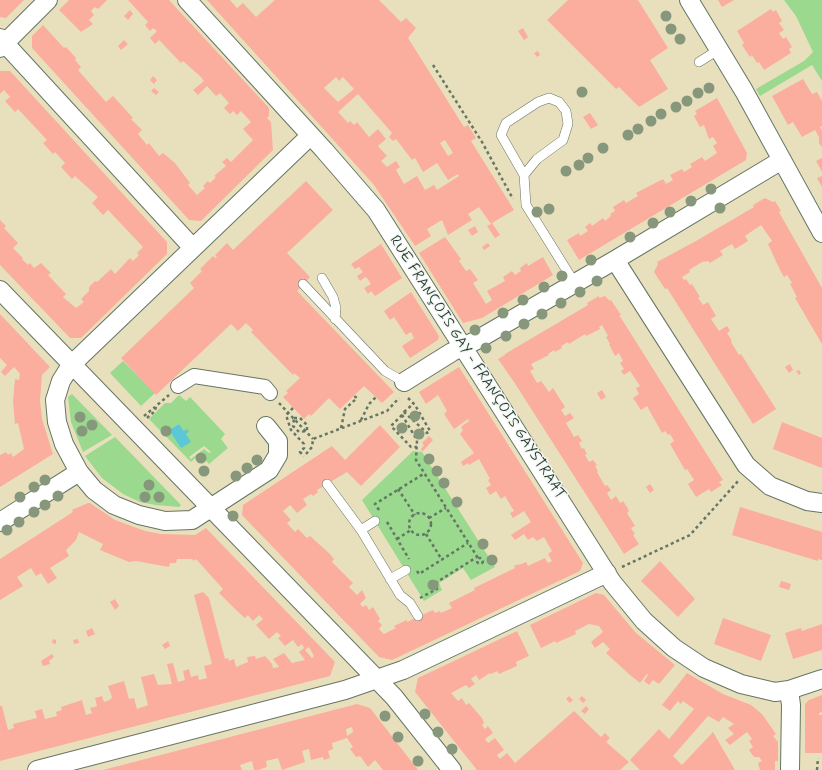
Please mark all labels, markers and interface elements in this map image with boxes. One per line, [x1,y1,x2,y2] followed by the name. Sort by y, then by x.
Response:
[385,233,569,503] street label: RUE FRANÇOIS GAY - FRANÇOIS GAYSTRAAT

